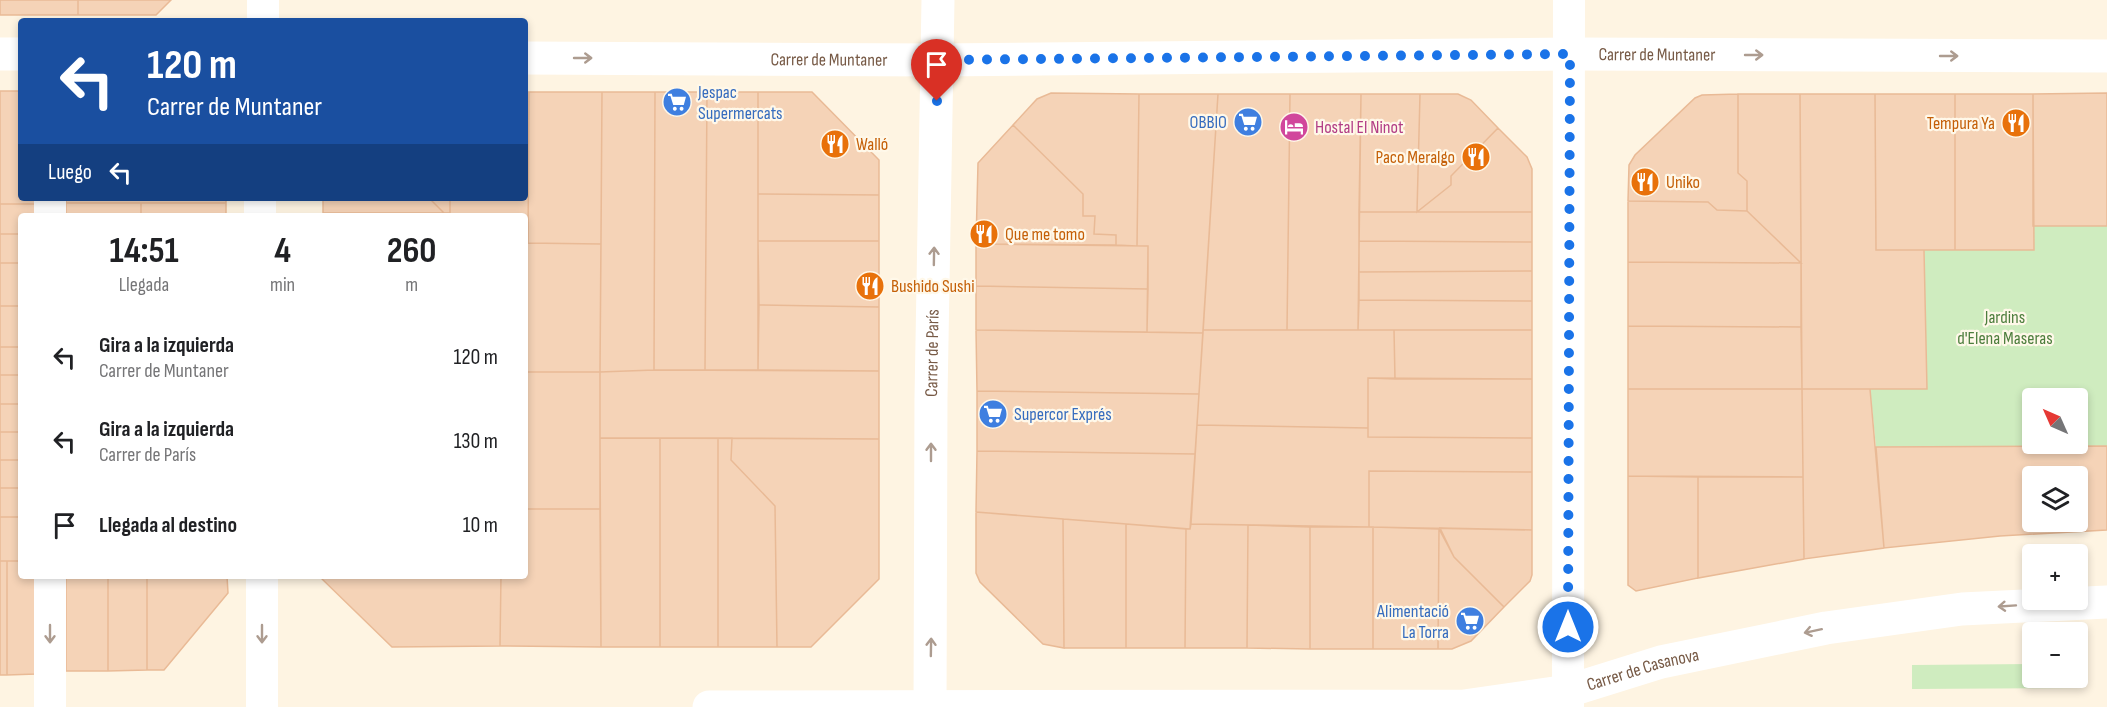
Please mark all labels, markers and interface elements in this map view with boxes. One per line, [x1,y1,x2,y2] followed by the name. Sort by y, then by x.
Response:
[911,39,962,101] pin
[147,40,237,91] text: 120 m
[48,42,126,120] icon: left
[1598,44,1715,65] street label: Carrer de Muntaner
[920,48,953,81] icon: arrive
[770,49,888,70] street label: Carrer de Muntaner
[1744,49,1764,61] one-way arrow
[1939,50,1959,62] one-way arrow
[573,52,593,64] one-way arrow
[697,82,782,124] place label: Jespac Supermercats
[661,86,693,118] supermarket icon: Jespac Supermercats
[147,91,322,123] text: Carrer de Muntaner
[1232,106,1264,138] supermarket icon: OBBIO
[2000,107,2032,139] restaurant icon: Tempura Ya
[1278,111,1310,143] hotel icon: Hostal El Ninot
[1190,112,1227,133] place label: OBBIO
[1927,113,1995,134] place label: Tempura Ya
[1315,117,1404,138] place label: Hostal El Ninot
[819,128,851,160] restaurant icon: Walló
[856,134,888,155] place label: Walló
[1460,141,1492,173] restaurant icon: Paco Meralgo
[1376,147,1455,168] place label: Paco Meralgo
[104,156,137,189] icon: left
[48,159,92,186] text: Luego
[1629,166,1661,198] restaurant icon: Uniko
[1666,172,1700,193] place label: Uniko
[968,218,1000,250] restaurant icon: Que me tomo
[1005,224,1085,245] place label: Que me tomo
[109,230,179,273] text: 14:51
[274,230,291,273] text: 4
[387,230,437,273] text: 260
[928,246,940,266] one-way arrow
[854,270,886,302] restaurant icon: Bushido Sushi
[119,273,169,297] text: Llegada
[270,273,295,297] text: min
[405,273,418,297] text: m
[891,276,975,297] place label: Bushido Sushi
[1957,307,2053,349] park label: Jardins d'Elena Maseras
[921,309,943,397] street label: Carrer de París
[99,332,234,359] text: Gira a la izquierda
[48,341,81,374] icon: left
[454,344,498,371] text: 120 m
[99,359,229,383] text: Carrer de Muntaner
[2022,388,2088,454] north arrow
[2022,388,2088,688] map controls
[977,398,1009,430] supermarket icon: Supercor Exprés
[1014,404,1112,425] place label: Supercor Exprés
[99,416,234,443] text: Gira a la izquierda
[48,425,81,458] icon: left
[454,428,498,455] text: 130 m
[925,442,937,462] one-way arrow
[99,443,196,467] text: Carrer de París
[2022,466,2088,532] button: layers
[48,509,81,542] icon: arrive
[99,512,237,539] text: Llegada al destino
[463,512,498,539] text: 10 m
[2022,544,2088,610] button: +
[1536,595,1600,659] position arrow
[1376,601,1449,643] place label: Alimentació La Torra
[1997,601,2017,612] one-way arrow
[1454,605,1486,637] supermarket icon: Alimentació La Torra
[2022,622,2088,688] button: −
[44,624,56,644] one-way arrow
[256,624,268,644] one-way arrow
[1804,626,1824,637] one-way arrow
[925,637,937,657] one-way arrow
[1584,644,1701,695] street label: Carrer de Casanova

